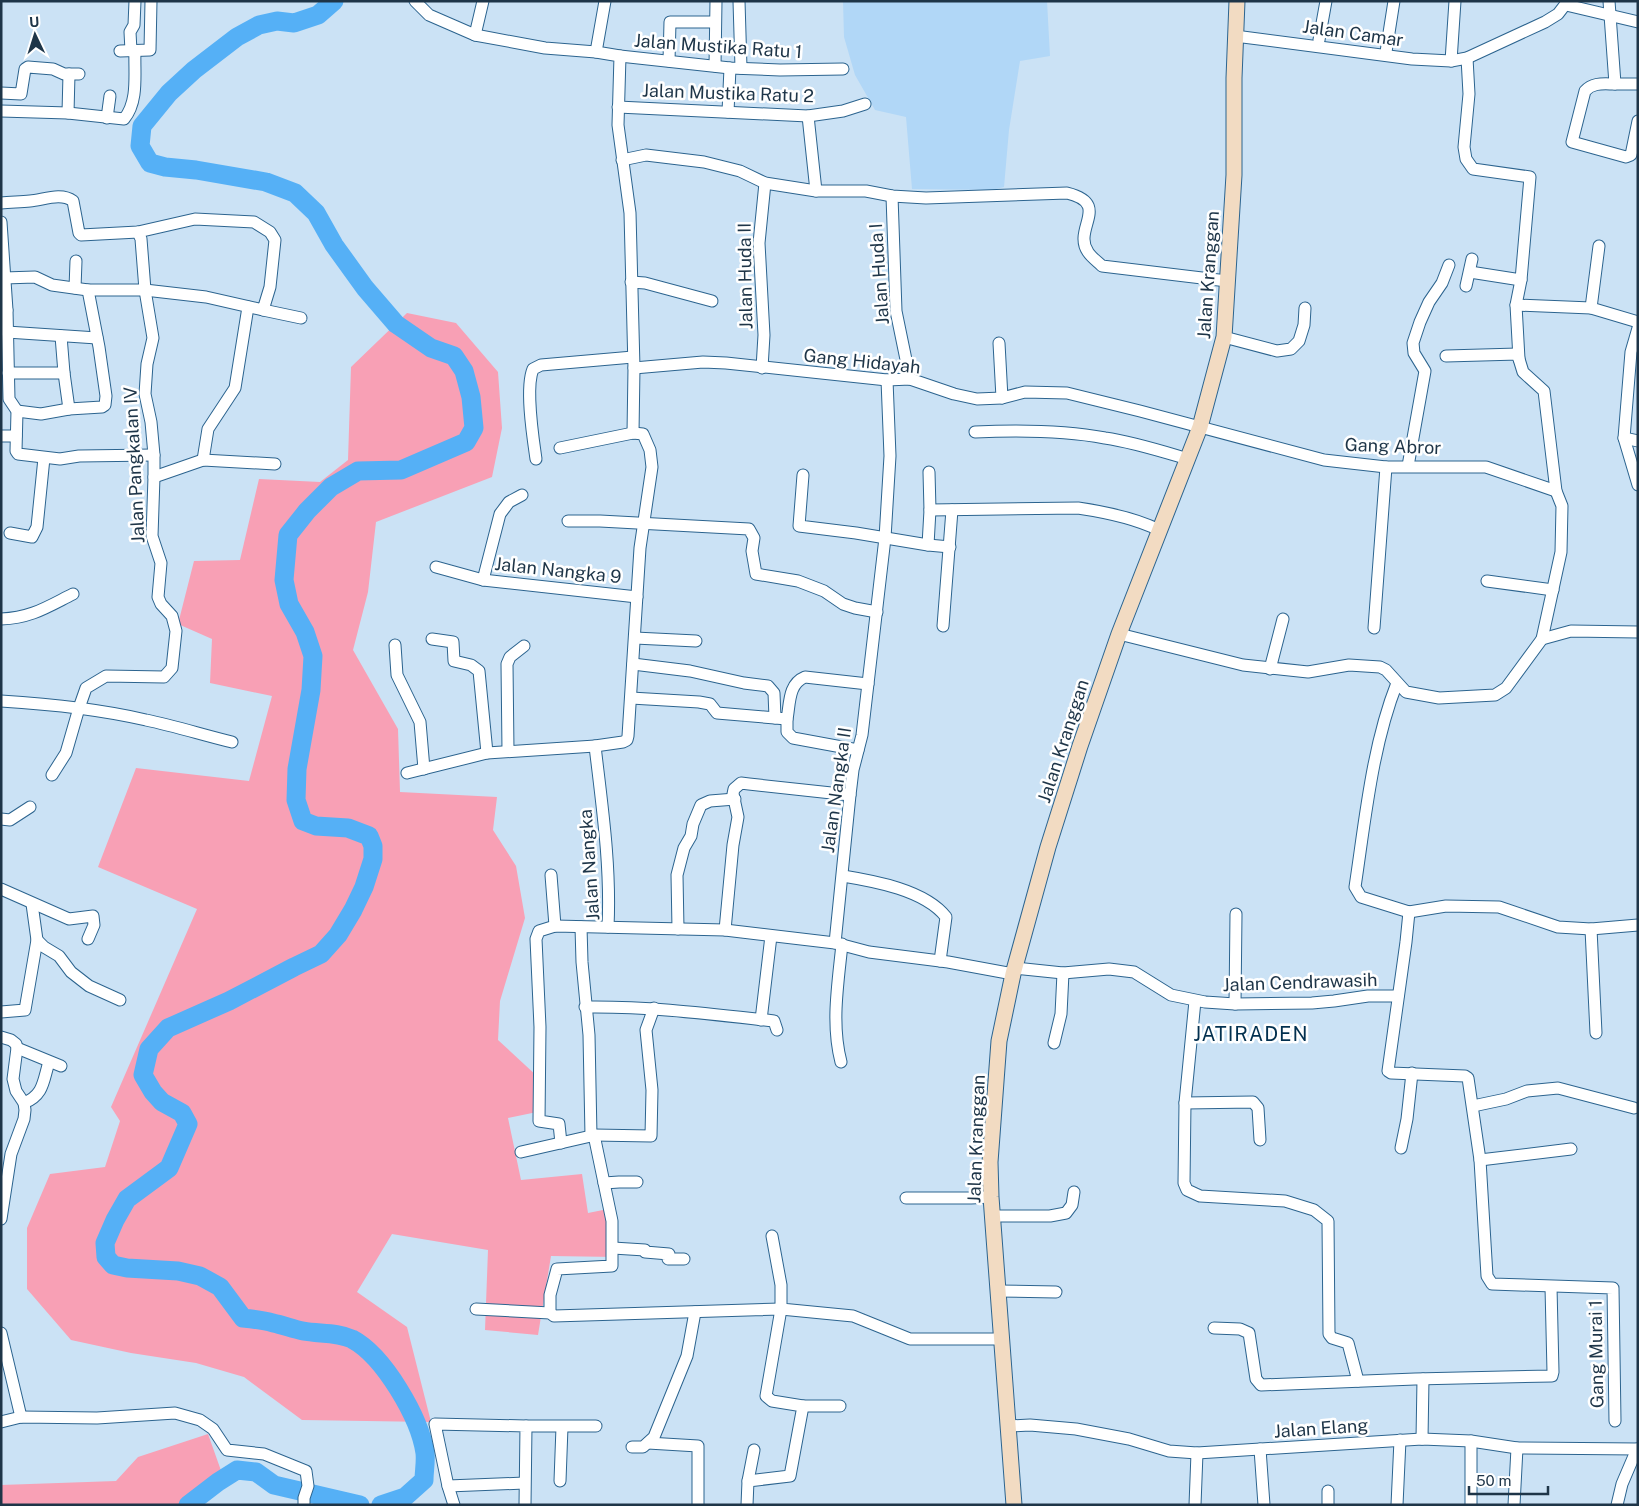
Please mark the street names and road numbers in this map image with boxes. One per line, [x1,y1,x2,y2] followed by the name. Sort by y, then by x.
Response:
[1301,16,1405,50] street label: Jalan Camar
[633,30,803,62] street label: Jalan Mustika Ratu 1
[642,80,814,106] street label: Jalan Mustika Ratu 2
[1193,210,1223,340] street label: Jalan Kranggan
[734,223,756,329] street label: Jalan Huda II
[865,223,893,325] street label: Jalan Huda I
[802,344,922,378] street label: Gang Hidayah
[119,386,149,544] street label: Jalan Pangkalan IV
[1344,434,1442,458] street label: Gang Abror
[493,553,623,587] street label: Jalan Nangka 9
[1033,677,1093,805] street label: Jalan Kranggan
[817,726,855,854] street label: Jalan Nangka II
[575,808,603,922] street label: Jalan Nangka
[1222,969,1378,995] street label: Jalan Cendrawasih
[963,1074,989,1204] street label: Jalan Kranggan
[1585,1300,1607,1408] street label: Gang Murai 1
[1273,1414,1369,1442] street label: Jalan Elang

